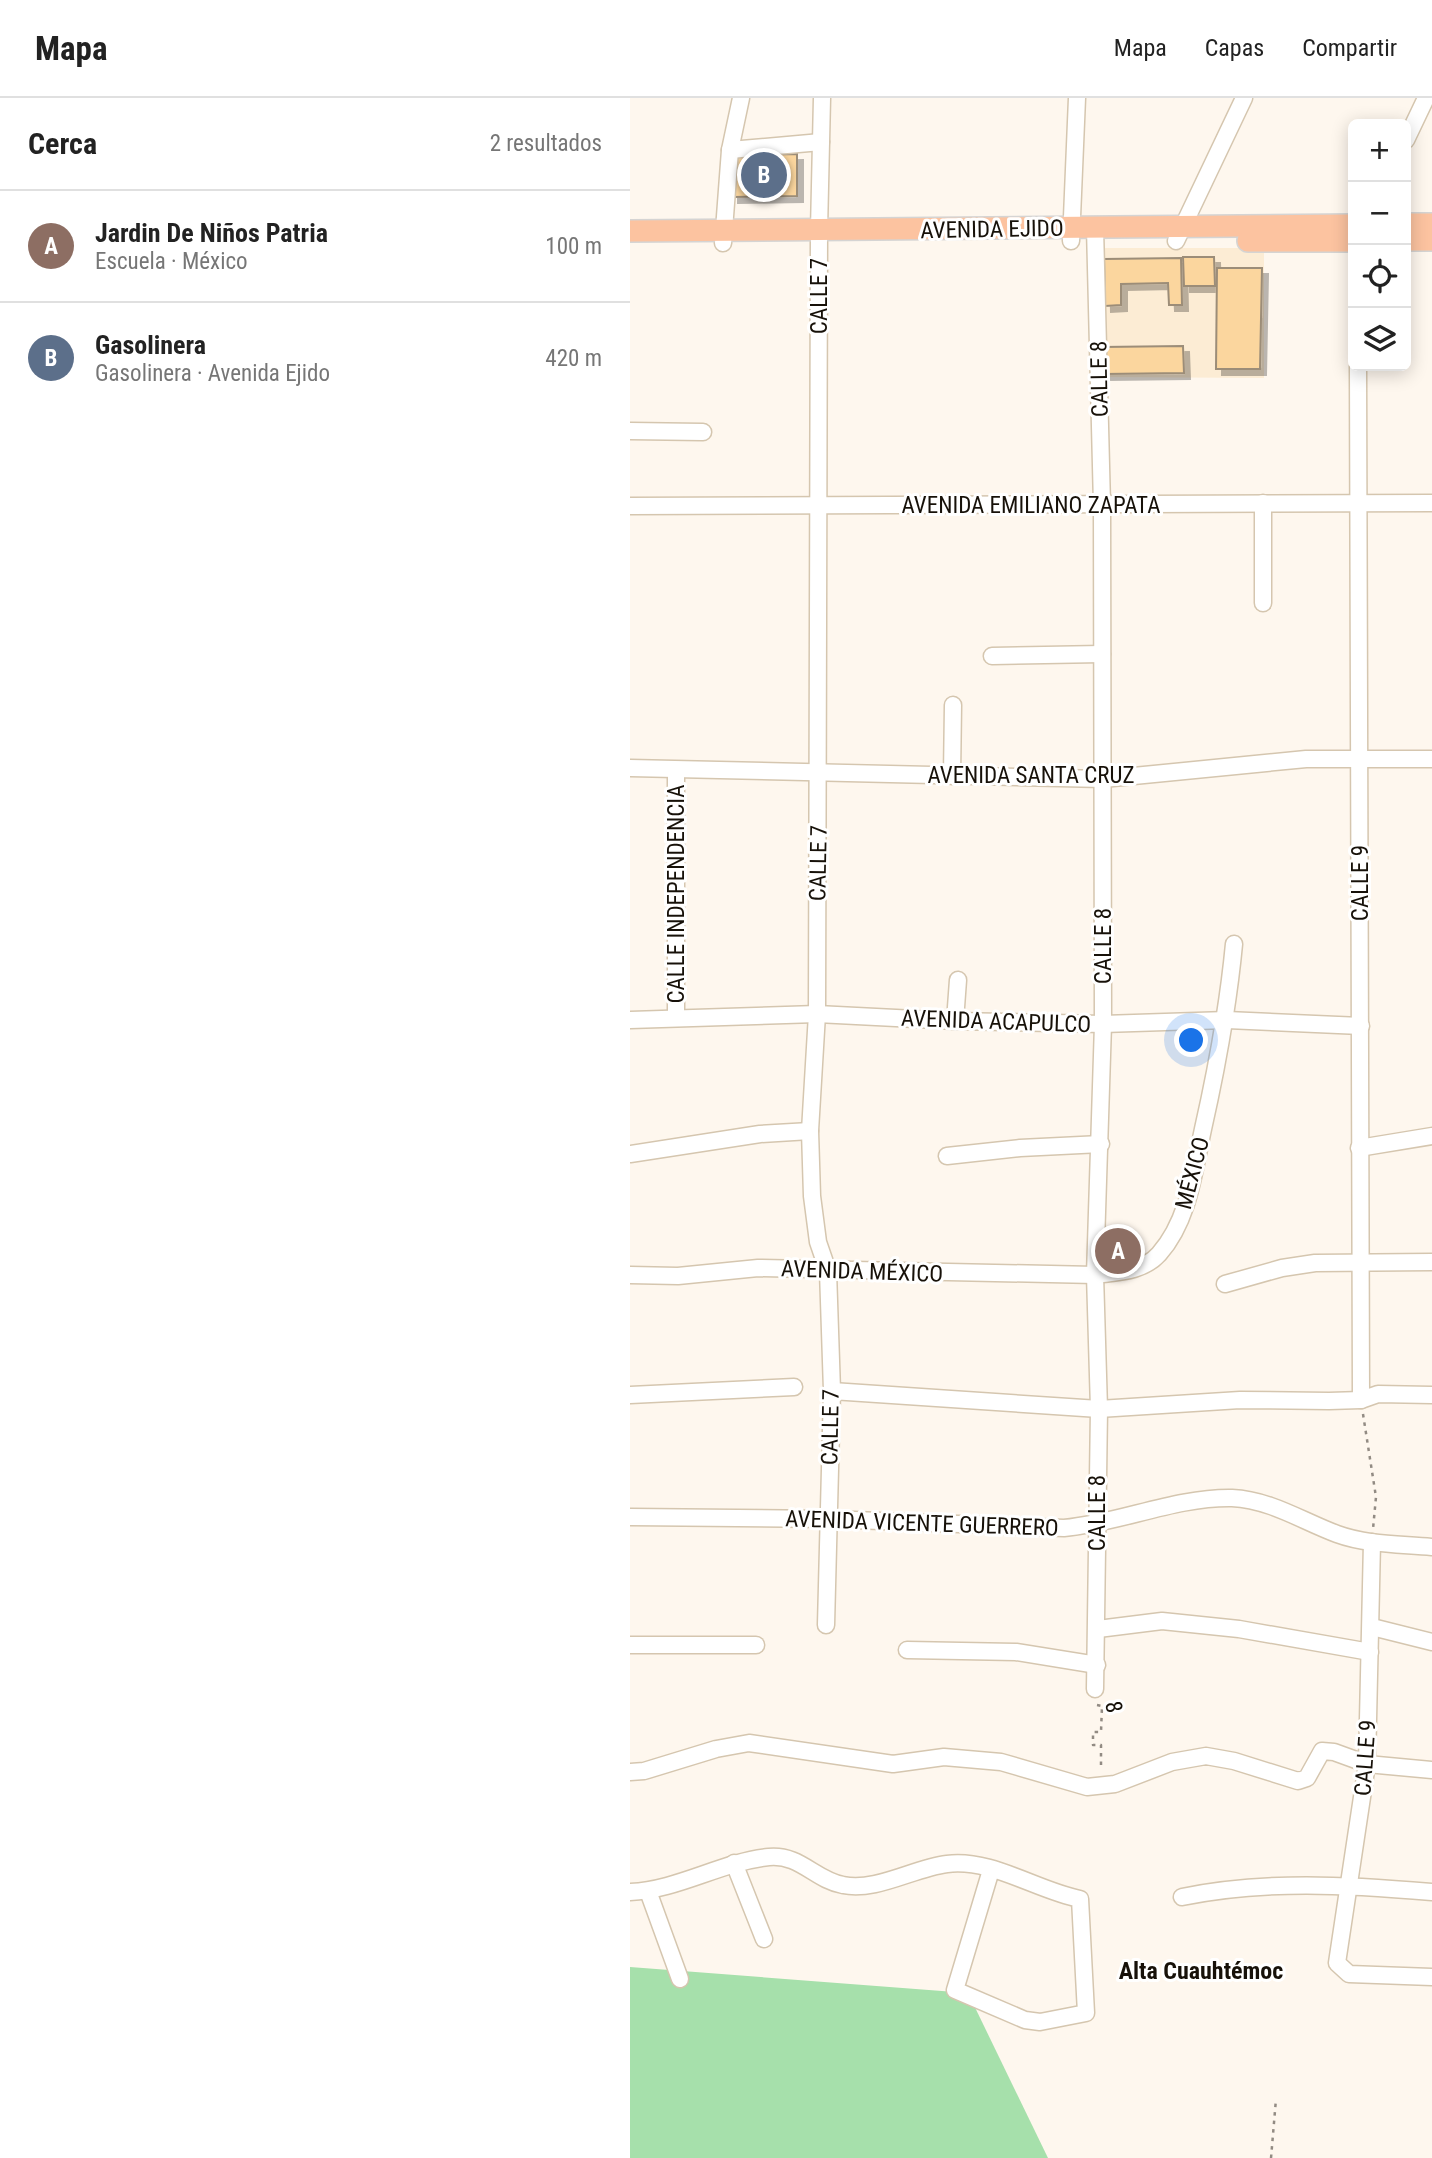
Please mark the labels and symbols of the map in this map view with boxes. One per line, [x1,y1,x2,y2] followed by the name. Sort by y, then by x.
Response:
[741,149,787,201] pin: B
[920,215,1064,244] street label: AVENIDA EJIDO
[806,258,833,334] street label: CALLE 7
[1085,341,1114,417] street label: CALLE 8
[902,492,1160,519] street label: AVENIDA EMILIANO ZAPATA
[928,762,1134,789] street label: AVENIDA SANTA CRUZ
[663,785,690,1003] street label: CALLE INDEPENDENCIA
[804,825,833,901] street label: CALLE 7
[1347,845,1374,921] street label: CALLE 9
[1090,908,1117,984] street label: CALLE 8
[900,1005,1092,1038] street label: AVENIDA ACAPULCO
[1174,1023,1208,1057] your location
[1169,1134,1215,1212] street label: MÉXICO
[1095,1225,1141,1277] pin: A
[780,1254,944,1288] street label: AVENIDA MÉXICO
[816,1389,845,1465] street label: CALLE 7
[1084,1475,1111,1551] street label: CALLE 8
[785,1505,1059,1542] street label: AVENIDA VICENTE GUERRERO
[1099,1699,1128,1715] street label: 8
[1349,1719,1382,1797] street label: CALLE 9
[1119,1957,1283,1985] district label: Alta Cuauhtémoc

